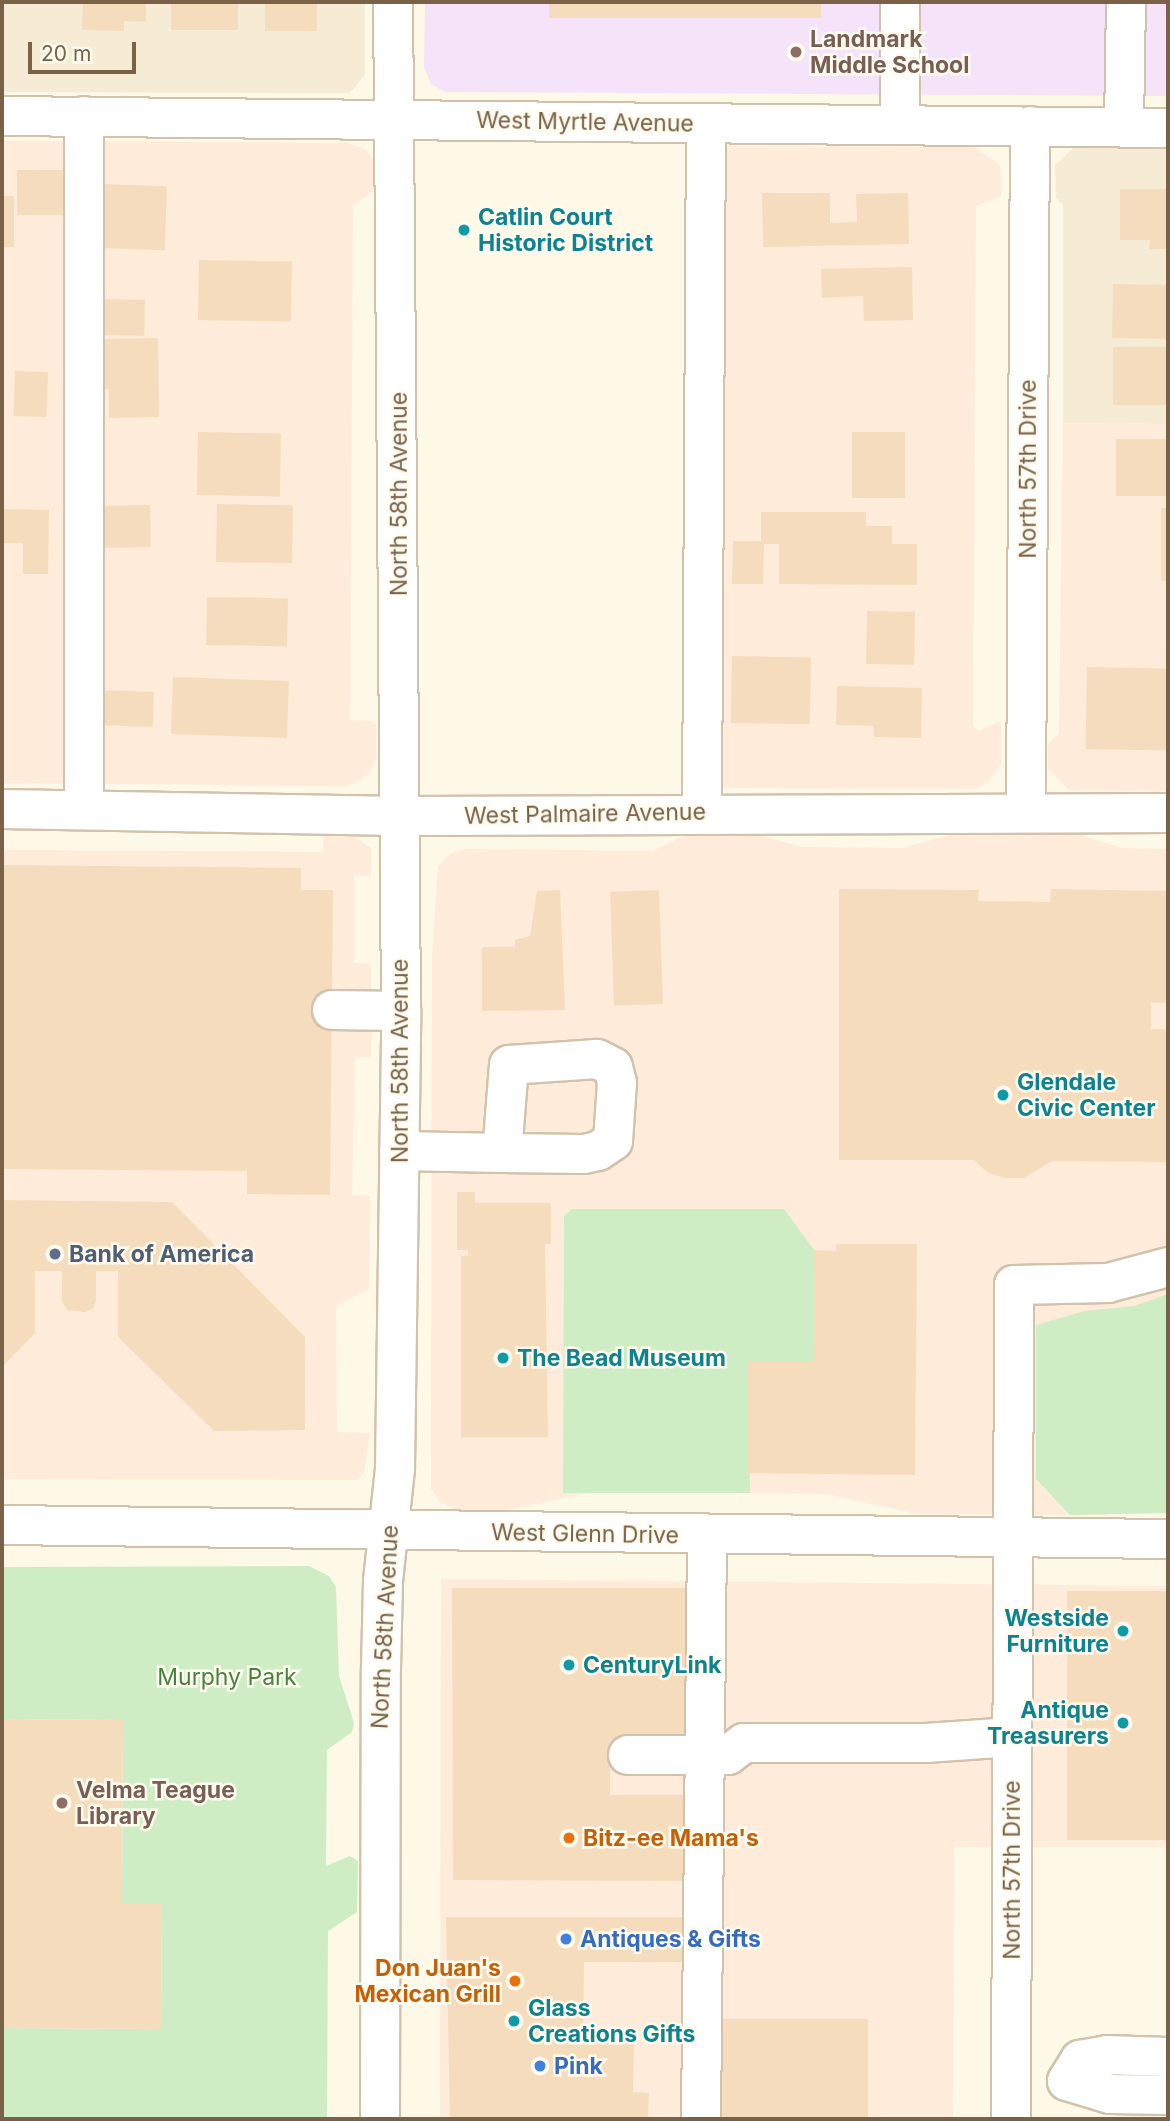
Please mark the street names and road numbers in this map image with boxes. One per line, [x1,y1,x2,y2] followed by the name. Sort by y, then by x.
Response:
[476,106,694,138] street label: West Myrtle Avenue
[1014,379,1042,559] street label: North 57th Drive
[385,392,413,596] street label: North 58th Avenue
[464,798,706,830] street label: West Palmaire Avenue
[386,959,414,1163] street label: North 58th Avenue
[491,1519,679,1549] street label: West Glenn Drive
[366,1524,404,1730] street label: North 58th Avenue
[998,1780,1026,1960] street label: North 57th Drive

